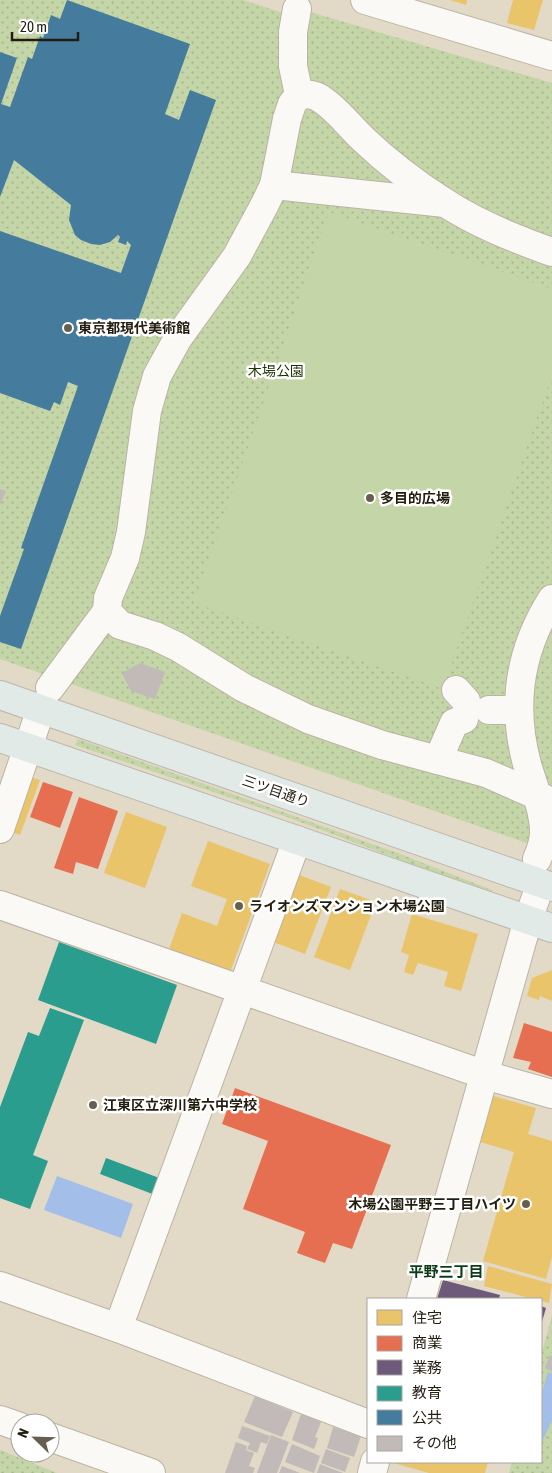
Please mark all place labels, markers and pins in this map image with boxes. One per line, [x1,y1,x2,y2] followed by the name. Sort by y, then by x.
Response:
[78,320,190,336] place label: 東京都現代美術館
[62,322,74,334] marker: 東京都現代美術館
[380,490,450,506] place label: 多目的広場
[364,492,376,504] marker: 多目的広場
[249,898,445,914] place label: ライオンズマンション木場公園
[233,900,245,912] marker: ライオンズマンション木場公園
[103,1097,257,1113] place label: 江東区立深川第六中学校
[87,1099,99,1111] marker: 江東区立深川第六中学校
[348,1196,516,1212] place label: 木場公園平野三丁目ハイツ
[520,1198,532,1210] marker: 木場公園平野三丁目ハイツ

